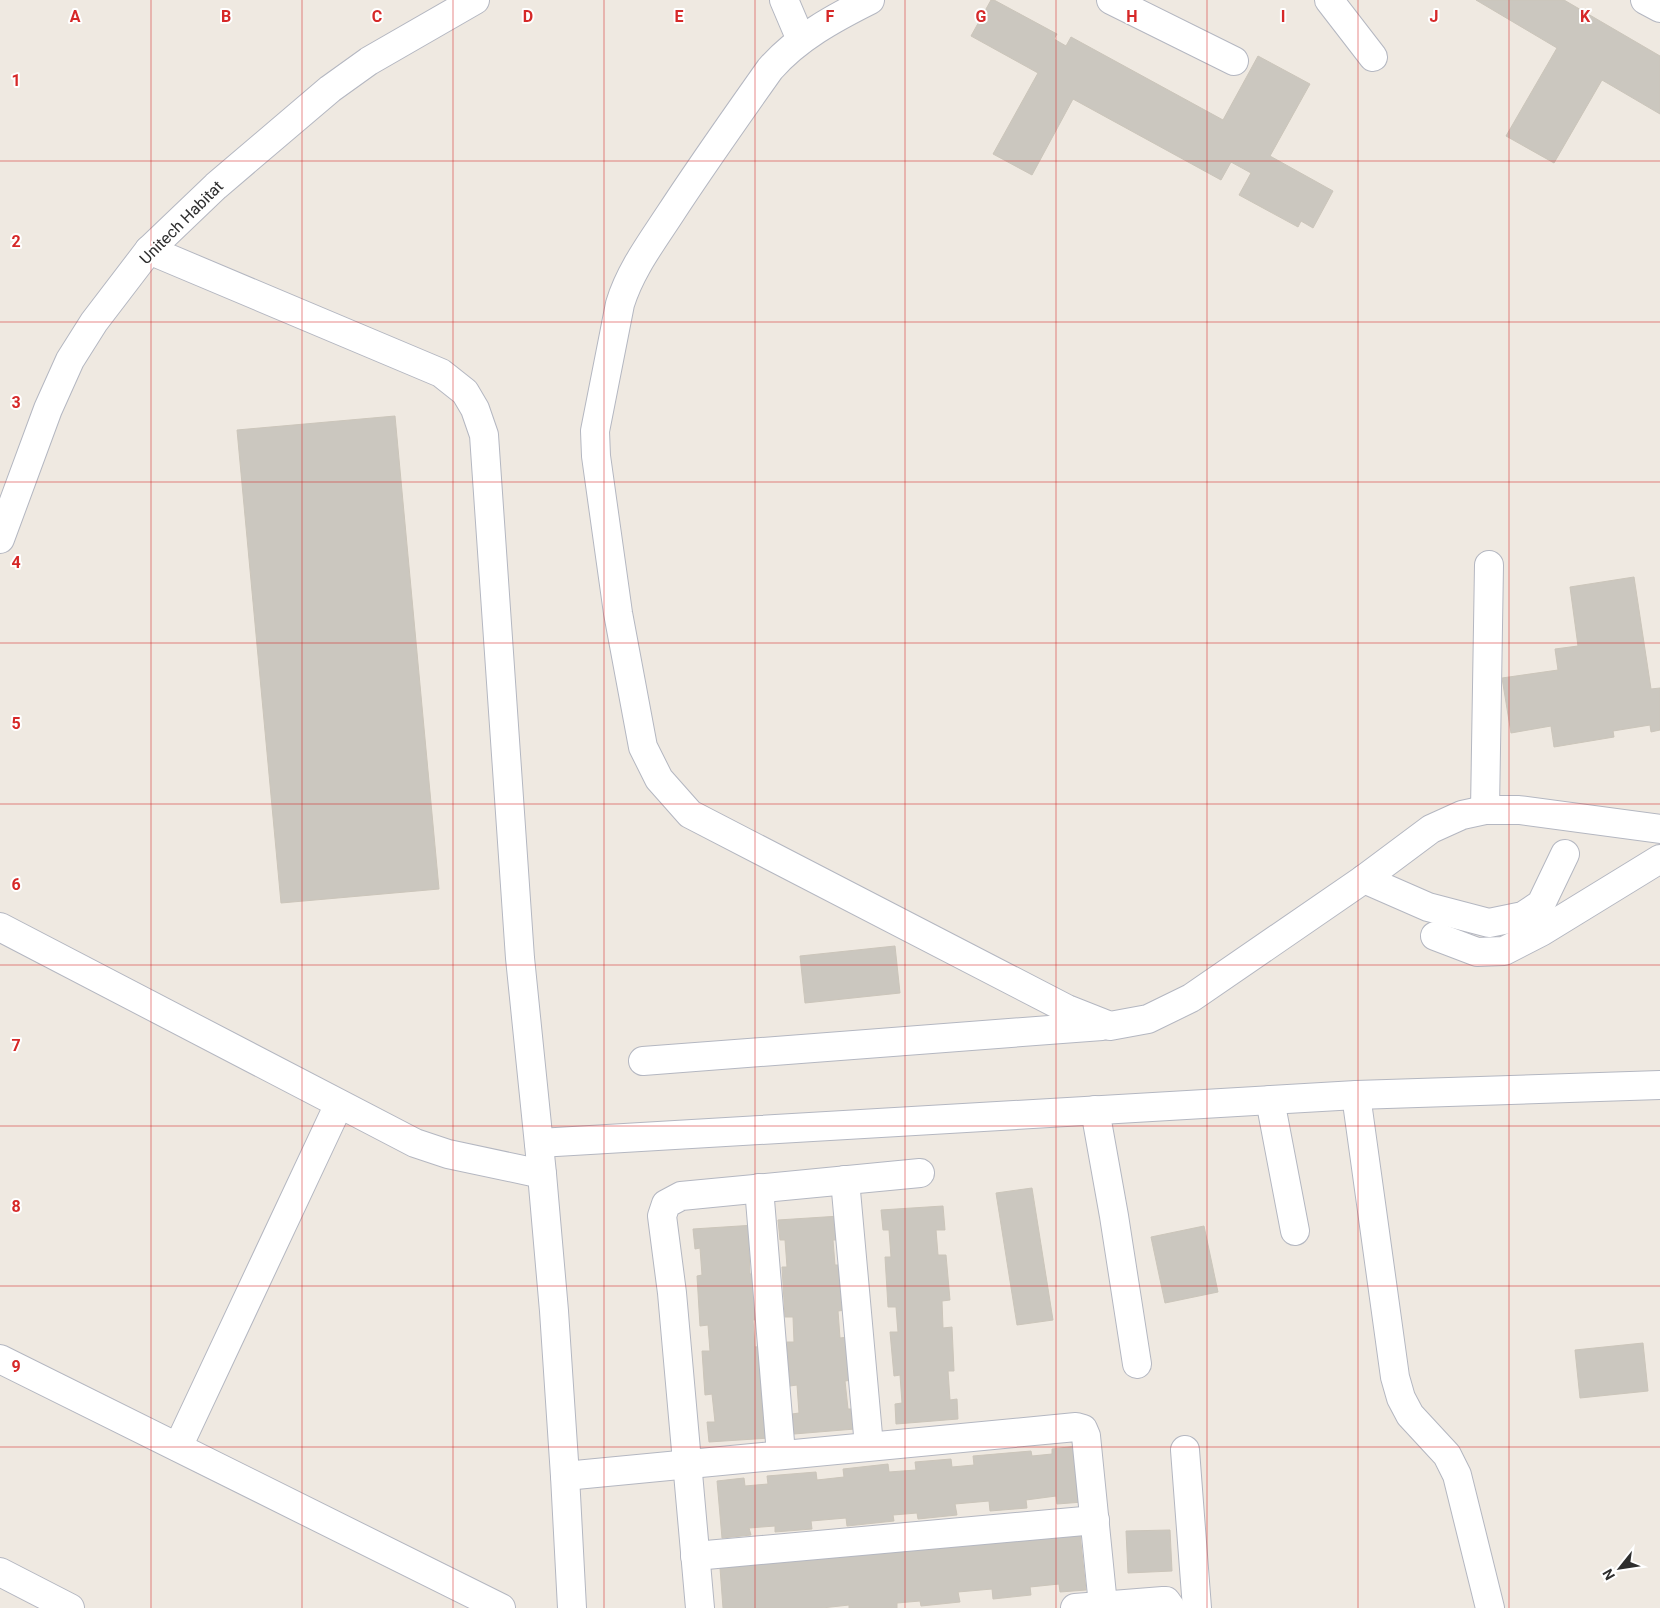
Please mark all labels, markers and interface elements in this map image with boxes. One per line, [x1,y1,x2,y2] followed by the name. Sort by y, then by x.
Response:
[70,7,81,26] text: A
[221,7,231,26] text: B
[372,7,382,26] text: C
[523,7,533,26] text: D
[675,7,684,26] text: E
[826,7,835,26] text: F
[976,7,987,26] text: G
[1126,7,1138,26] text: H
[1281,7,1285,26] text: I
[1430,7,1438,26] text: J
[1580,7,1591,26] text: K
[11,71,21,90] text: 1
[136,177,227,268] street label: Unitech Habitat
[11,232,21,251] text: 2
[11,393,21,412] text: 3
[11,553,21,572] text: 4
[11,714,21,733] text: 5
[11,875,21,894] text: 6
[11,1036,21,1055] text: 7
[11,1197,21,1216] text: 8
[11,1357,21,1376] text: 9
[1595,1543,1645,1593] north arrow
[1599,1566,1618,1583] text: N

